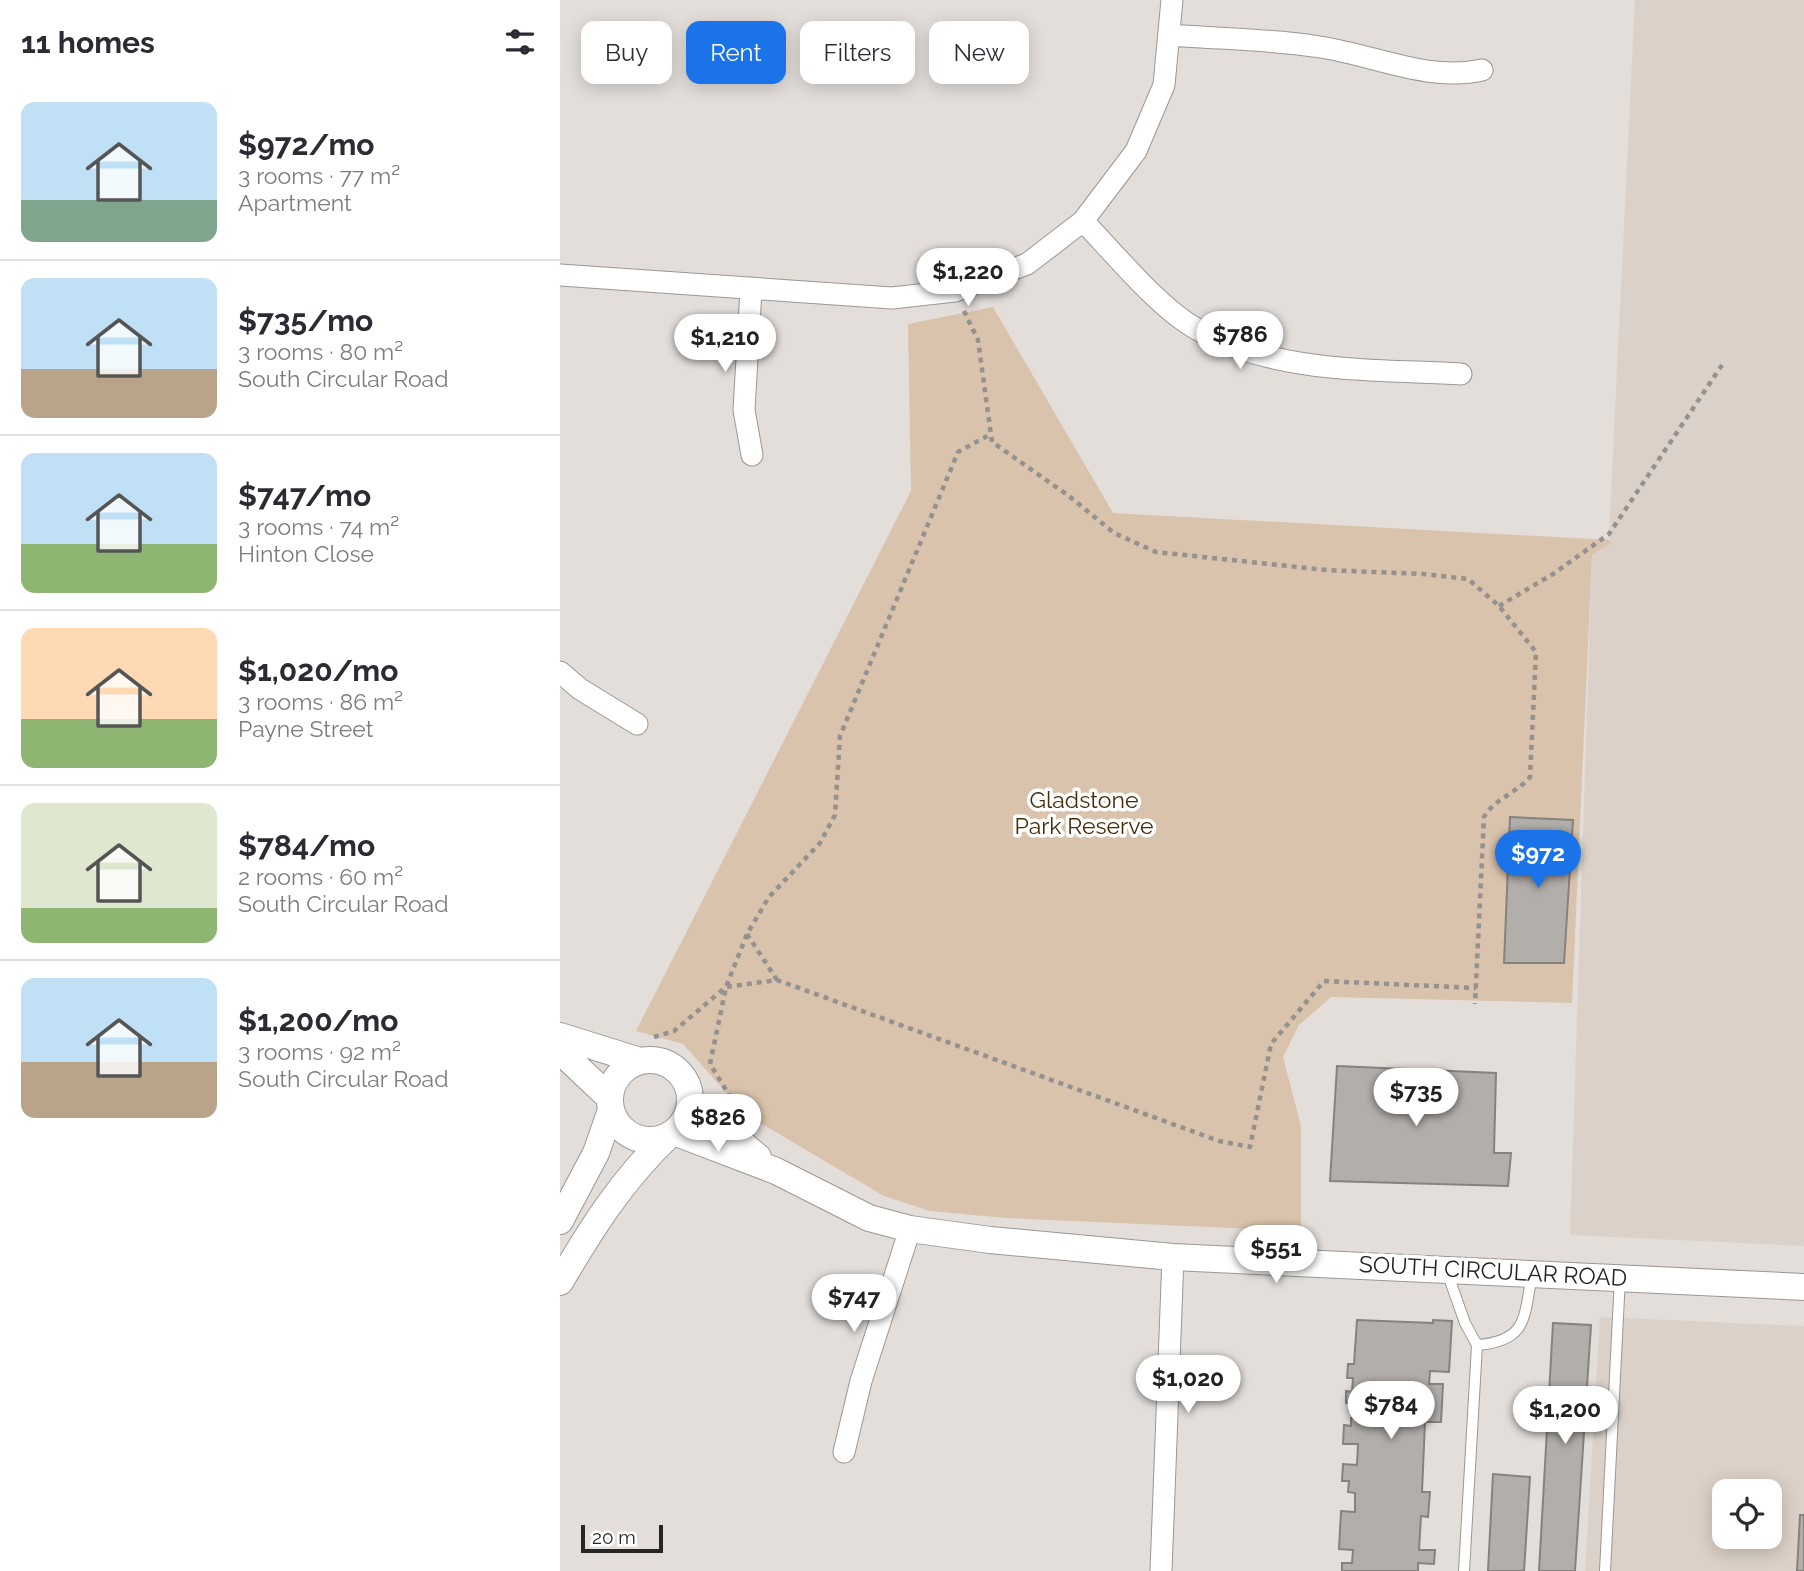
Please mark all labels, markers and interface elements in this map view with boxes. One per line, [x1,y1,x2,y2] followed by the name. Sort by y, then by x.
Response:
[581,21,672,84] chip: Buy
[686,21,786,84] chip: Rent
[800,21,915,84] chip: Filters
[929,21,1029,84] chip: New
[501,23,539,61] icon: filters
[21,25,155,60] text: 11 homes
[238,127,375,162] text: $972/mo
[77,130,161,214] icon: home
[238,162,400,189] text: 3 rooms · 77 m²
[238,189,352,216] text: Apartment
[911,248,1025,308] pin: $1,220
[932,257,1004,284] text: $1,220
[238,303,373,338] text: $735/mo
[77,306,161,390] icon: home
[1199,312,1281,371] pin: $786
[668,314,782,374] pin: $1,210
[1212,320,1268,347] text: $786
[690,323,760,350] text: $1,210
[238,338,403,365] text: 3 rooms · 80 m²
[238,365,448,392] text: South Circular Road
[238,478,371,513] text: $747/mo
[77,481,161,565] icon: home
[238,513,399,540] text: 3 rooms · 74 m²
[238,540,374,567] text: Hinton Close
[238,653,398,688] text: $1,020/mo
[77,656,161,740] icon: home
[238,688,403,715] text: 3 rooms · 86 m²
[238,715,373,742] text: Payne Street
[1014,786,1154,839] park label: Gladstone Park Reserve
[238,828,375,863] text: $784/mo
[1497,830,1579,890] pin: $972
[77,831,161,915] icon: home
[1511,839,1565,866] text: $972
[238,863,403,890] text: 2 rooms · 60 m²
[238,890,448,917] text: South Circular Road
[238,1003,398,1038] text: $1,200/mo
[77,1006,161,1090] icon: home
[238,1038,401,1065] text: 3 rooms · 92 m²
[238,1065,448,1092] text: South Circular Road
[1375,1068,1457,1128] pin: $735
[1389,1077,1443,1104] text: $735
[677,1094,759,1154] pin: $826
[690,1103,746,1130] text: $826
[1235,1226,1317,1285] pin: $551
[1250,1234,1302,1261] text: $551
[1358,1250,1628,1291] street label: SOUTH CIRCULAR ROAD
[813,1274,895,1334] pin: $747
[828,1283,880,1310] text: $747
[1131,1356,1245,1415] pin: $1,020
[1152,1364,1224,1391] text: $1,020
[1350,1382,1432,1441] pin: $784
[1508,1386,1622,1446] pin: $1,200
[1364,1390,1418,1417] text: $784
[1529,1395,1601,1422] text: $1,200
[1712,1479,1782,1549] map controls
[1712,1479,1782,1549] button: locate
[581,1522,663,1554] scale bar
[592,1526,636,1548] text: 20 m

